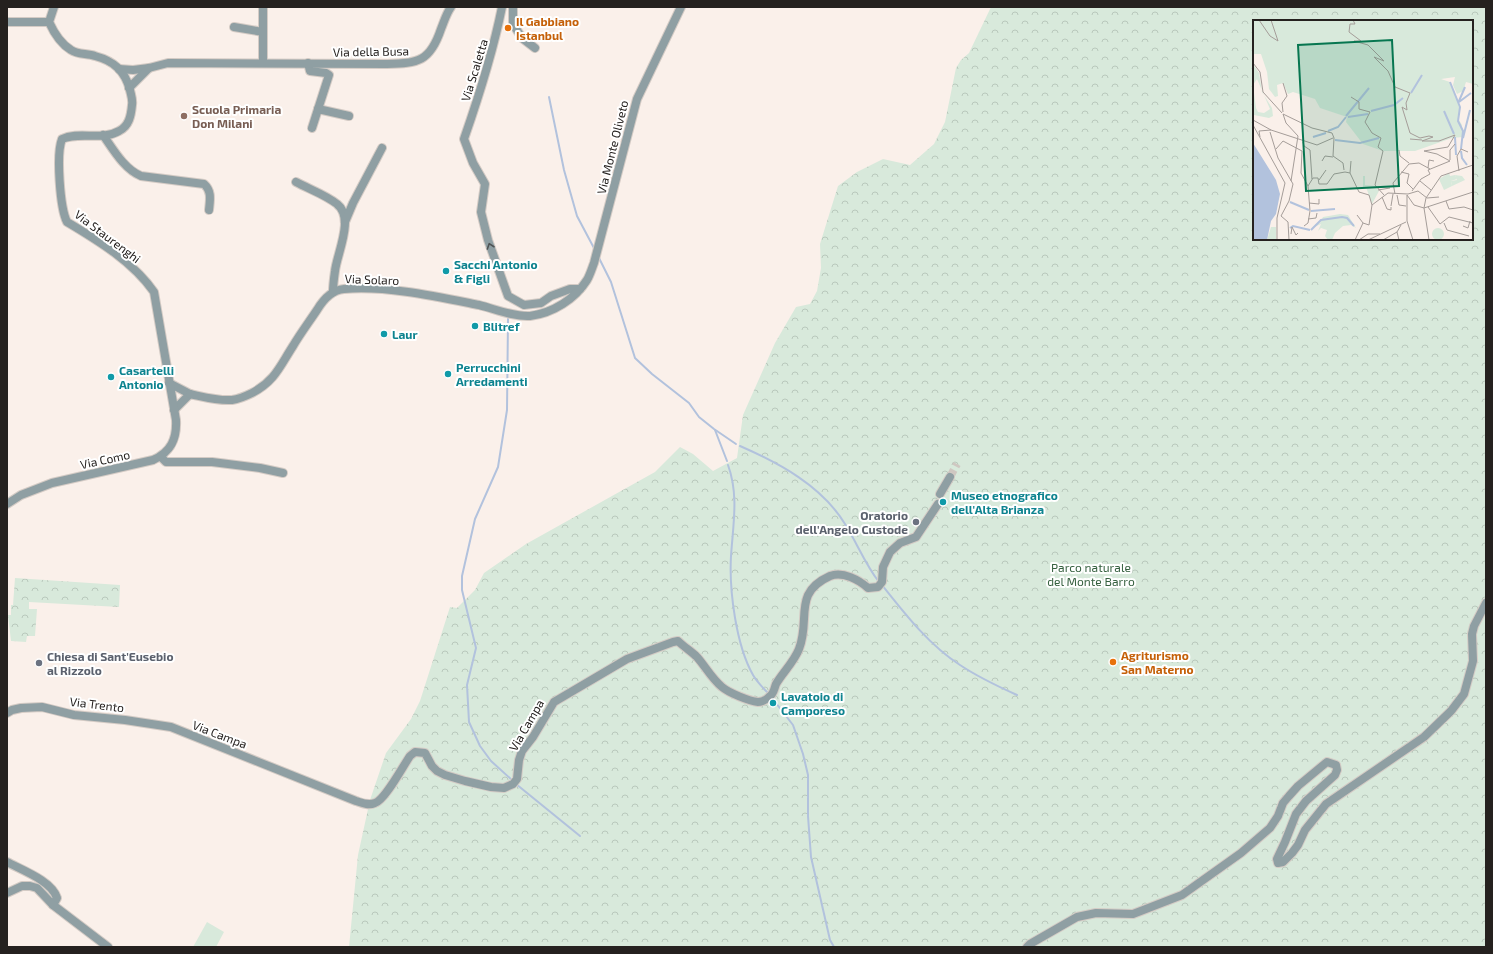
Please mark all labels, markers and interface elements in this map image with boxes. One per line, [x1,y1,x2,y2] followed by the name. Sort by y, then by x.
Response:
[516,14,579,42] place label: Il Gabbiano Istanbul
[1253,20,1473,240] inset map
[503,23,513,33] marker: Il Gabbiano Istanbul
[458,37,490,103] street label: Via Scaletta
[333,43,409,59] street label: Via della Busa
[594,98,630,195] street label: Via Monte Oliveto
[192,102,281,130] place label: Scuola Primaria Don Milani
[179,111,189,121] marker: Scuola Primaria Don Milani
[72,207,144,265] street label: Via Staurenghi
[486,242,495,249] one-way arrow
[454,257,538,285] place label: Sacchi Antonio & Figli
[441,266,451,276] marker: Sacchi Antonio & Figli
[344,271,400,287] street label: Via Solaro
[483,319,521,333] place label: Blitref
[470,321,480,331] marker: Blitref
[392,327,418,341] place label: Laur
[379,329,389,339] marker: Laur
[456,360,528,388] place label: Perrucchini Arredamenti
[119,363,174,391] place label: Casartelli Antonio
[443,369,453,379] marker: Perrucchini Arredamenti
[106,372,116,382] marker: Casartelli Antonio
[79,447,131,471] street label: Via Como
[951,488,1058,516] place label: Museo etnografico dell'Alta Brianza
[938,497,948,507] marker: Museo etnografico dell'Alta Brianza
[795,508,908,536] place label: Oratorio dell'Angelo Custode
[911,517,921,527] marker: Oratorio dell'Angelo Custode
[1047,560,1135,588] park label: Parco naturale del Monte Barro
[1121,648,1194,676] place label: Agriturismo San Materno
[47,649,173,677] place label: Chiesa di Sant'Eusebio al Rizzolo
[1108,657,1118,667] marker: Agriturismo San Materno
[34,658,44,668] marker: Chiesa di Sant'Eusebio al Rizzolo
[781,689,845,717] place label: Lavatoio di Camporeso
[69,694,125,714] street label: Via Trento
[506,697,546,753] street label: Via Campa
[768,698,778,708] marker: Lavatoio di Camporeso
[191,717,249,751] street label: Via Campa

